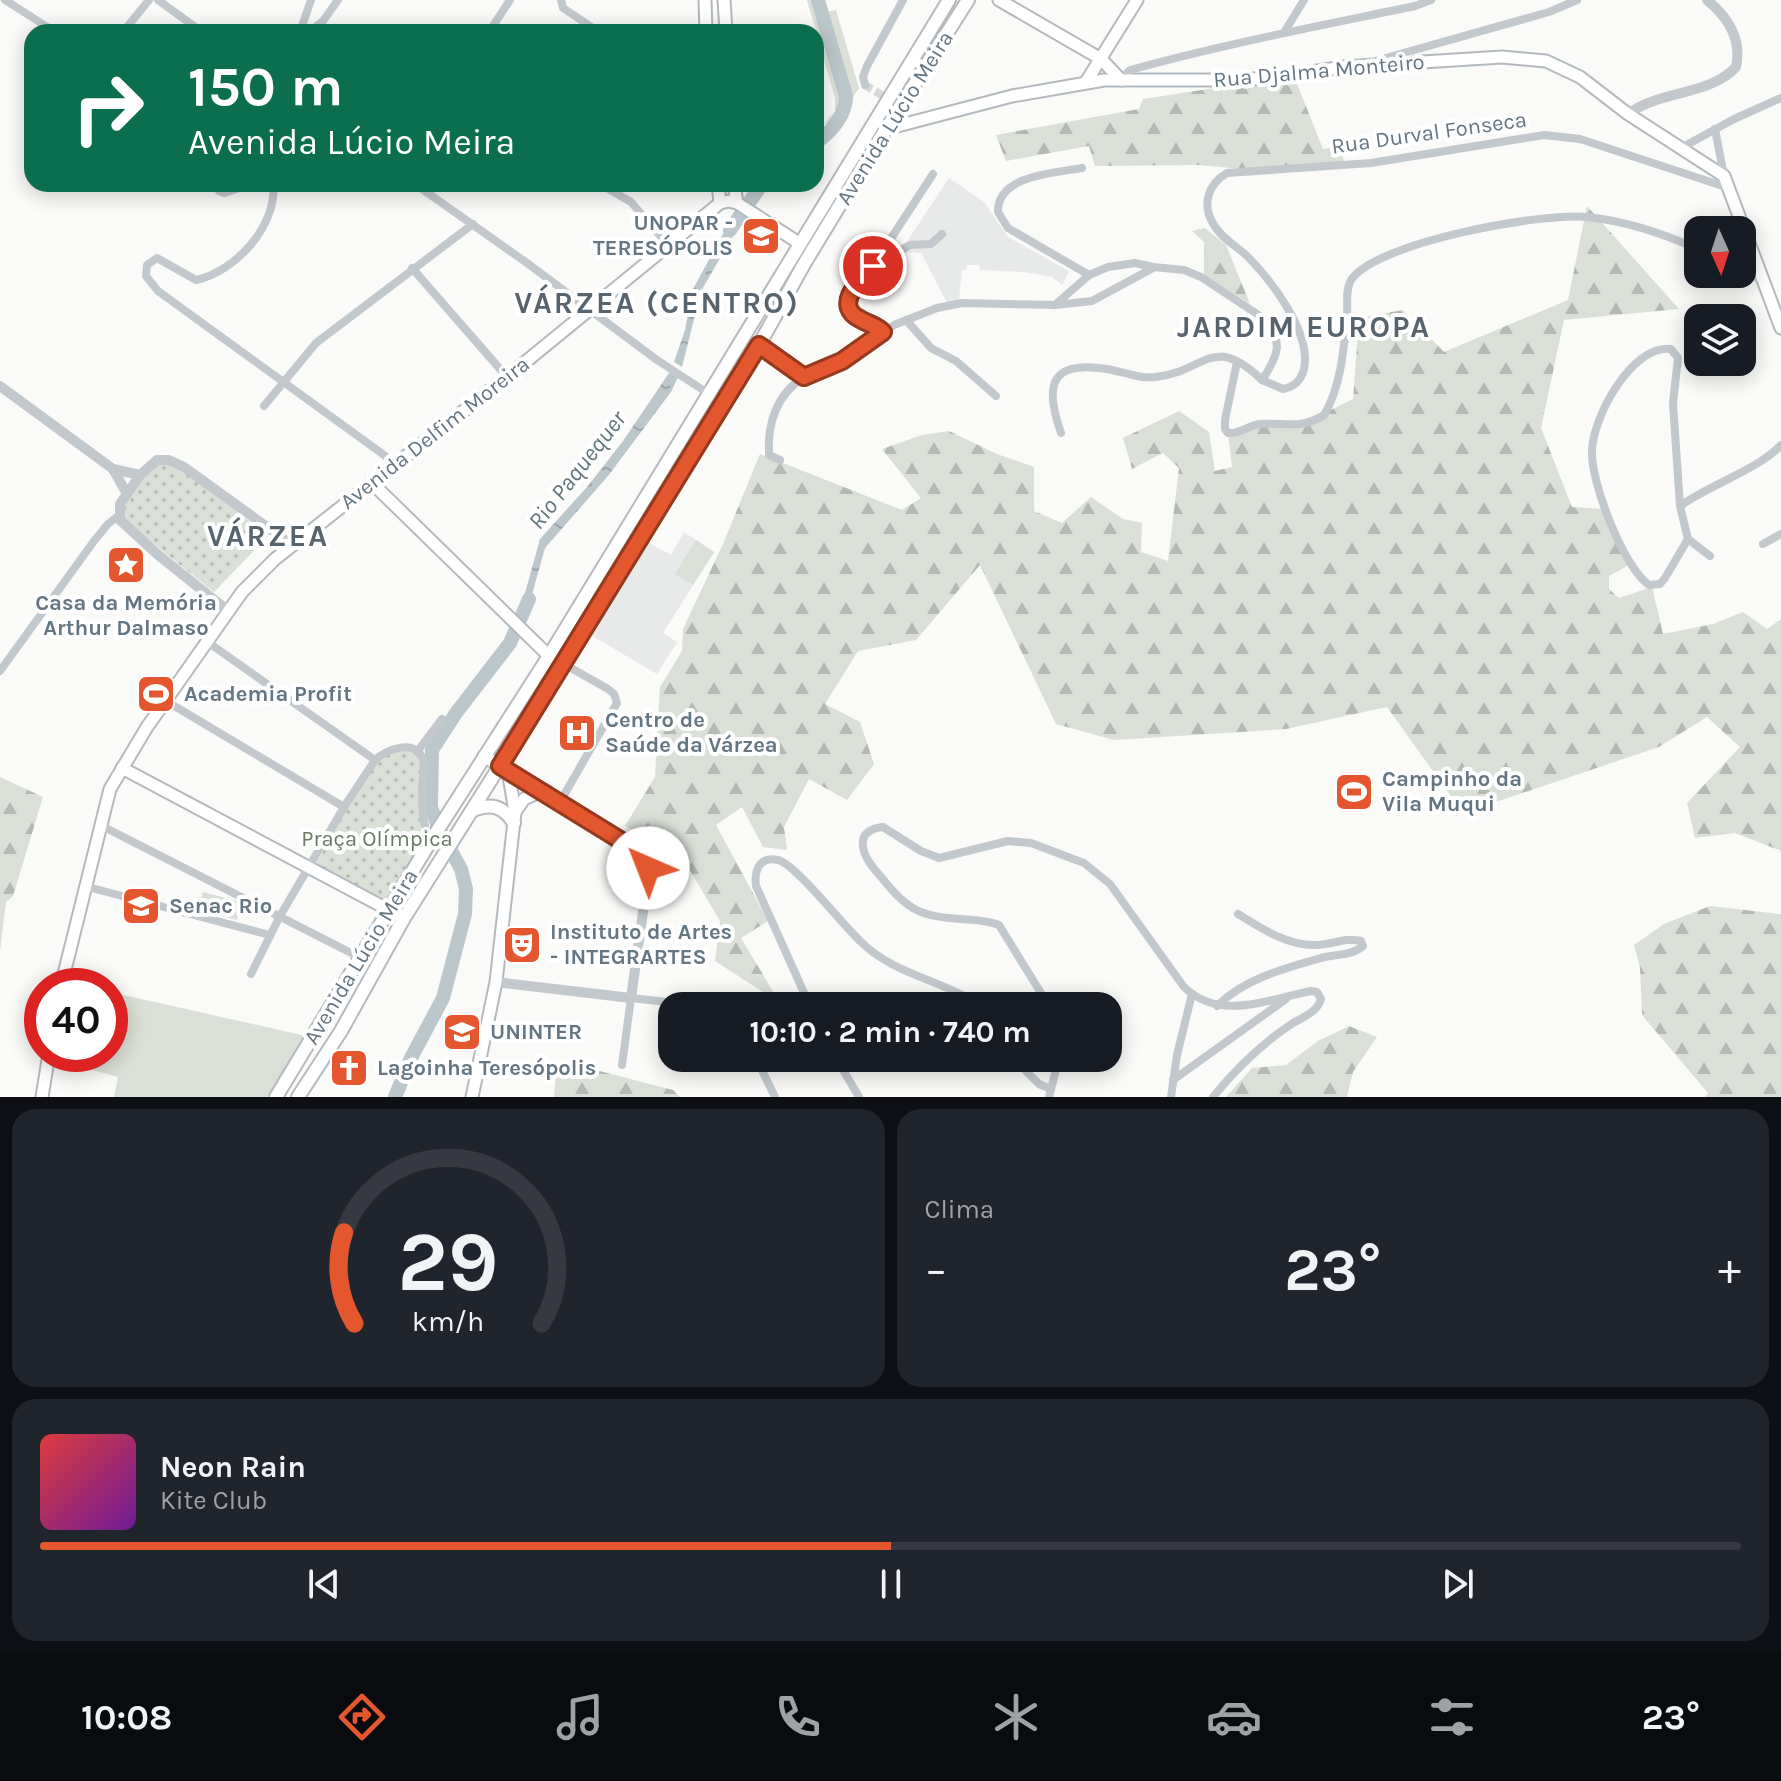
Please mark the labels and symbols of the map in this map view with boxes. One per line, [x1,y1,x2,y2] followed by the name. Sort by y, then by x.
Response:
[831,26,959,210] street label: Avenida Lúcio Meira
[1212,49,1426,93] street label: Rua Djalma Monteiro
[1330,106,1528,160] street label: Rua Durval Fonseca
[593,210,733,261] place label: UNOPAR - TERESÓPOLIS
[740,215,782,257] school or university icon: UNOPAR - TERESÓPOLIS
[1684,216,1756,288] north arrow
[839,232,907,300] pin
[514,283,800,321] district label: VÁRZEA (CENTRO)
[1177,309,1431,345] district label: JARDIM EUROPA
[335,351,535,515] street label: Avenida Delfim Moreira
[522,405,632,535] water label: Rio Paquequer
[207,516,329,554] district label: VÁRZEA
[105,544,147,586] place icon: Casa da Memória Arthur Dalmaso
[35,590,217,641] place label: Casa da Memória Arthur Dalmaso
[135,673,177,715] sports icon: Academia Profit
[184,681,352,707] place label: Academia Profit
[605,707,778,758] place label: Centro de Saúde da Várzea
[556,712,598,754] hospital icon: Centro de Saúde da Várzea
[1382,766,1522,817] place label: Campinho da Vila Muqui
[1333,771,1375,813] sports icon: Campinho da Vila Muqui
[301,826,453,852] park label: Praça Olímpica
[606,826,690,910] position arrow
[298,865,424,1049] street label: Avenida Lúcio Meira
[120,885,162,927] school or university icon: Senac Rio
[169,893,272,919] place label: Senac Rio
[550,919,732,970] place label: Instituto de Artes - INTEGRARTES
[501,924,543,966] theatre icon: Instituto de Artes - INTEGRARTES
[24,968,128,1072] speed limit sign: 40
[441,1011,483,1053] school or university icon: UNINTER
[490,1019,582,1045] place label: UNINTER
[328,1047,370,1089] church icon: Lagoinha Teresópolis
[377,1055,596,1081] place label: Lagoinha Teresópolis

